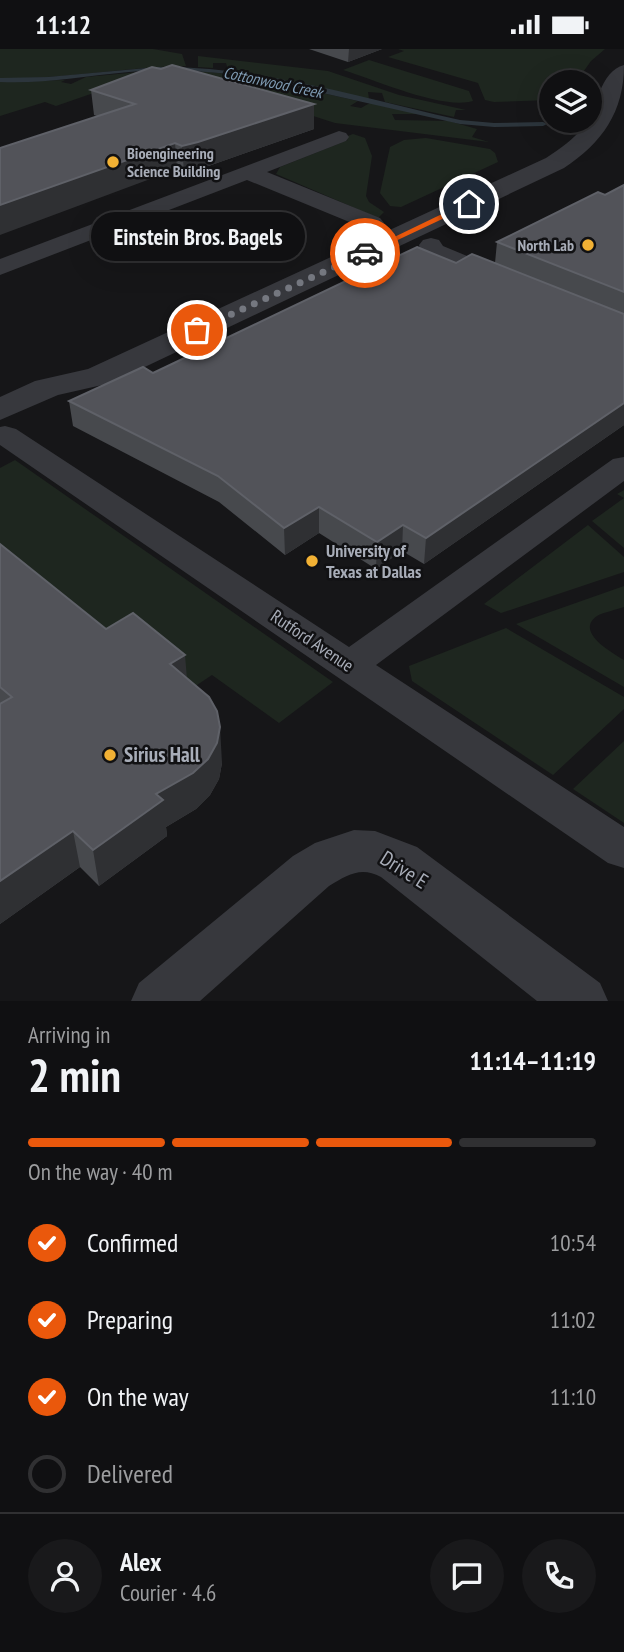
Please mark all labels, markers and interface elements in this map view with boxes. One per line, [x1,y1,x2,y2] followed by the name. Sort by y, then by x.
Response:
[35,8,91,41] text: 11:12
[222,62,326,103] water label: Cottonwood Creek
[539,70,602,133] map controls
[539,70,602,133] button: layers
[127,143,220,181] place label: Bioengineering Science Building
[105,154,121,170] marker: Bioengineering Science Building
[439,174,499,234] pin
[450,185,488,223] icon: home
[90,211,304,260] callout: Einstein Bros. Bagels
[330,218,400,288] courier
[113,222,283,251] text: Einstein Bros. Bagels
[346,234,384,272] icon: car
[518,235,574,255] place label: North Lab
[580,237,596,253] marker: North Lab
[167,300,227,360] pin
[178,311,216,349] icon: bag
[326,539,421,583] place label: University of Texas at Dallas
[304,553,320,569] marker: University of Texas at Dallas
[266,604,358,677] street label: Rutford Avenue
[124,741,201,768] place label: Sirius Hall
[102,747,118,763] marker: Sirius Hall
[375,844,433,895] street label: Drive E
[28,1020,110,1049] text: Arriving in
[469,1044,596,1077] text: 11:14–11:19
[28,1045,121,1105] text: 2 min
[28,1157,172,1186] text: On the way · 40 m
[28,1224,66,1262] icon: check
[87,1226,178,1259] text: Confirmed
[550,1228,596,1257] text: 10:54
[28,1301,66,1339] icon: check
[87,1303,173,1336] text: Preparing
[550,1305,596,1334] text: 11:02
[28,1378,66,1416] icon: check
[87,1380,189,1413] text: On the way
[550,1382,596,1411] text: 11:10
[87,1457,173,1490] text: Delivered
[28,1539,102,1613] button: person
[430,1539,504,1613] button: chat
[522,1539,596,1613] button: phone
[120,1545,161,1578] text: Alex
[120,1578,216,1607] text: Courier · 4.6

